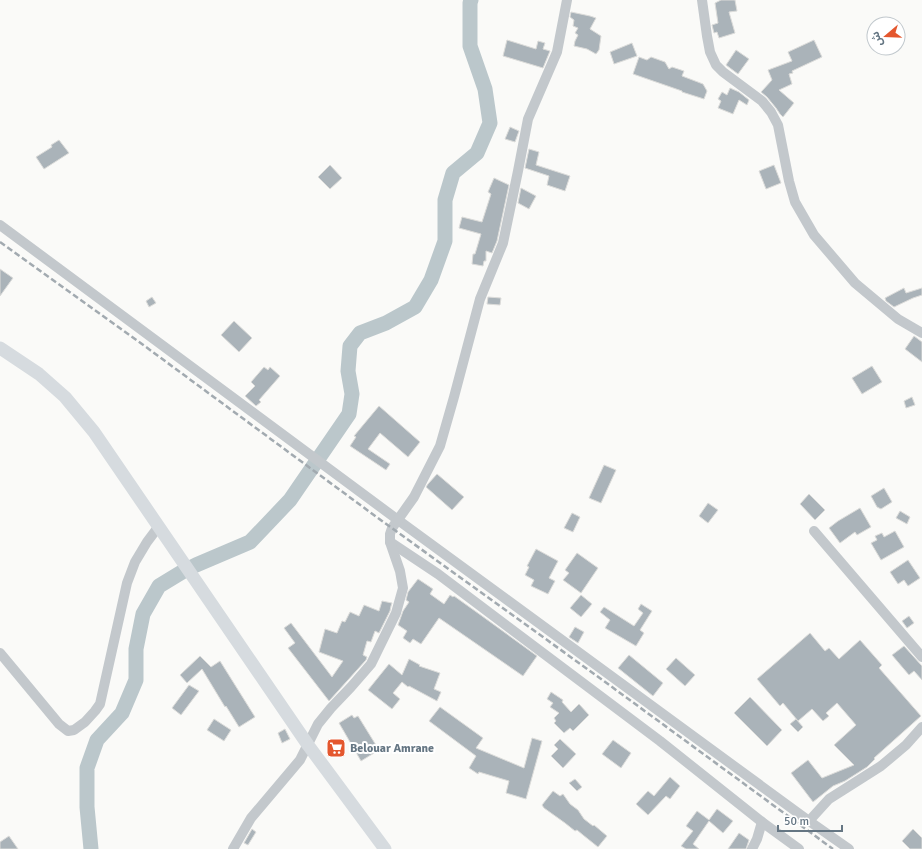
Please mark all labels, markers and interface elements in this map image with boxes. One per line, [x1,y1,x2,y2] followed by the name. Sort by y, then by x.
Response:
[866,16,906,56] north arrow
[868,30,886,48] text: ش
[325,737,347,759] supermarket icon: Belouar Amrane
[350,741,434,756] place label: Belouar Amrane
[778,807,842,833] scale bar
[784,814,809,829] text: 50 m

